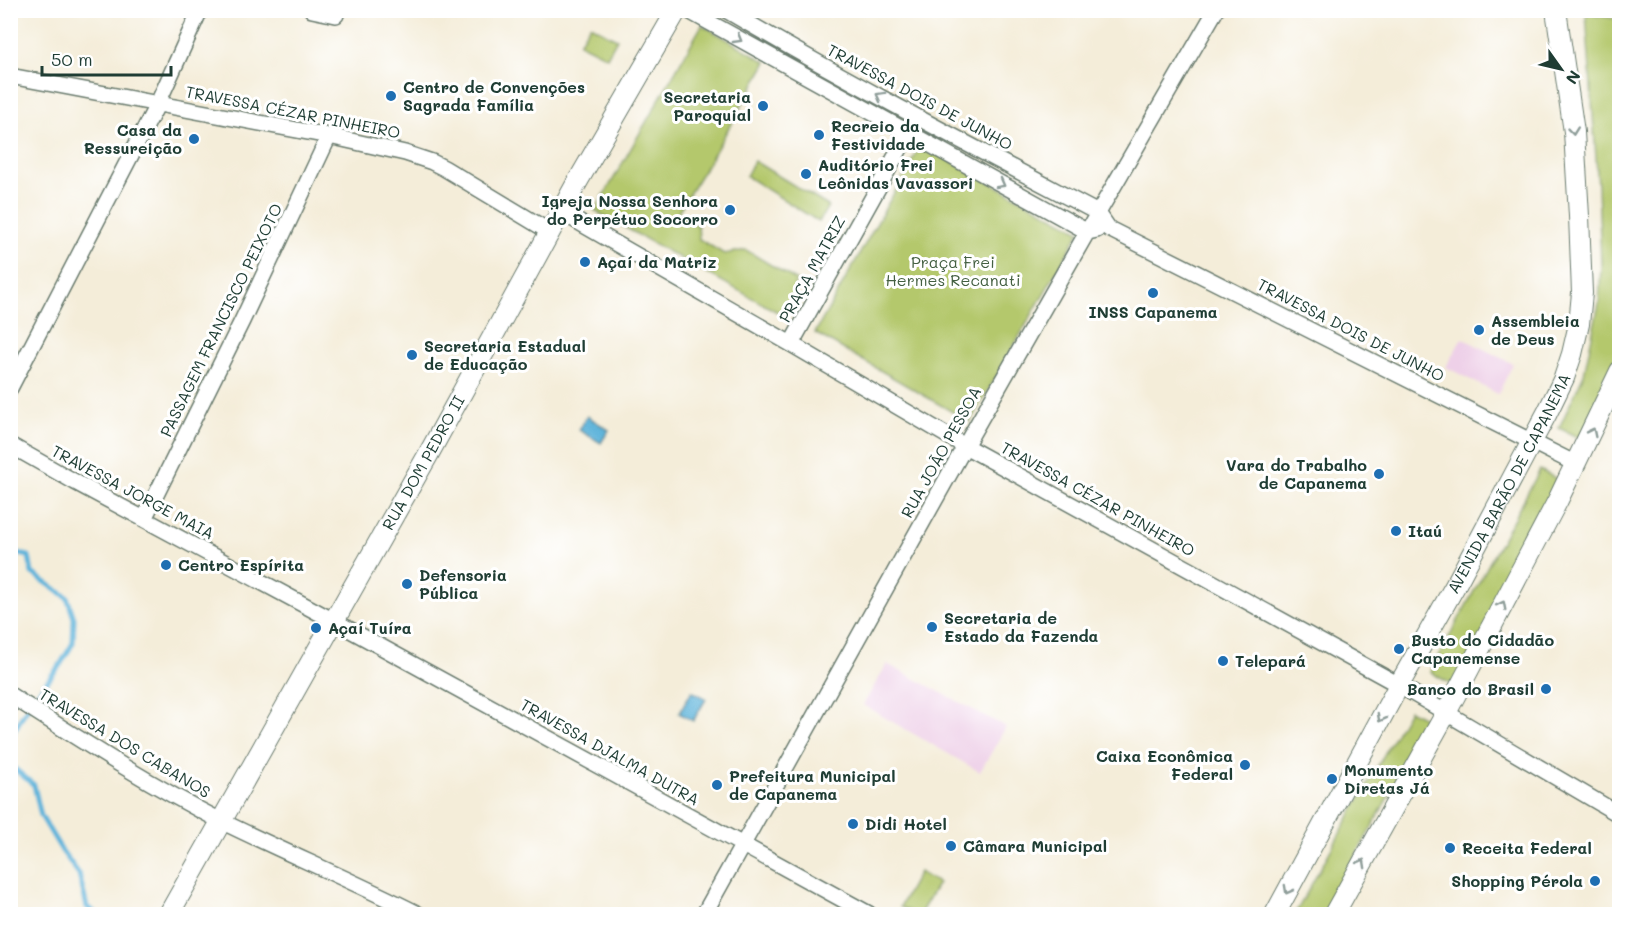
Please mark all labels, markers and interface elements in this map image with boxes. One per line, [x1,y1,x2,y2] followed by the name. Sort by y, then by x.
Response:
[732,32,742,44] one-way arrow
[42,39,171,77] scale bar
[824,39,1017,154] street label: TRAVESSA DOIS DE JUNHO
[1531,39,1591,99] north arrow
[51,47,93,71] text: 50 m
[1562,67,1586,89] text: N
[403,76,585,115] place label: Centro de Convenções Sagrada Família
[184,80,402,143] street label: TRAVESSA CÉZAR PINHEIRO
[664,86,751,125] place label: Secretaria Paroquial
[384,89,398,103] marker: Centro de Convenções Sagrada Família
[875,92,886,103] one-way arrow
[756,99,770,113] marker: Secretaria Paroquial
[831,115,925,154] place label: Recreio da Festividade
[84,119,182,158] place label: Casa da Ressureição
[1567,126,1579,135] one-way arrow
[812,128,826,142] marker: Recreio da Festividade
[187,132,201,146] marker: Casa da Ressureição
[818,154,973,193] place label: Auditório Frei Leônidas Vavassori
[799,167,813,181] marker: Auditório Frei Leônidas Vavassori
[995,177,1005,188] one-way arrow
[541,190,718,229] place label: Igreja Nossa Senhora do Perpétuo Socorro
[155,200,286,440] street label: PASSAGEM FRANCISCO PEIXOTO
[723,203,737,217] marker: Igreja Nossa Senhora do Perpétuo Socorro
[774,212,850,326] street label: PRAÇA MATRIZ
[597,251,717,272] place label: Açaí da Matriz
[885,251,1021,290] park label: Praça Frei Hermes Recanati
[578,255,592,269] marker: Açaí da Matriz
[1254,273,1448,386] street label: TRAVESSA DOIS DE JUNHO
[1146,286,1160,300] marker: INSS Capanema
[1089,301,1218,322] place label: INSS Capanema
[1491,310,1580,349] place label: Assembleia de Deus
[1472,323,1486,337] marker: Assembleia de Deus
[424,335,586,374] place label: Secretaria Estadual de Educação
[405,348,419,362] marker: Secretaria Estadual de Educação
[1442,370,1575,597] street label: AVENIDA BARÃO DE CAPANEMA
[896,382,985,521] street label: RUA JOÃO PESSOA
[377,391,469,533] street label: RUA DOM PEDRO II
[1584,427,1596,438] one-way arrow
[998,436,1199,561] street label: TRAVESSA CÉZAR PINHEIRO
[48,440,218,543] street label: TRAVESSA JORGE MAIA
[1226,454,1367,493] place label: Vara do Trabalho de Capanema
[1372,467,1386,481] marker: Vara do Trabalho de Capanema
[1408,520,1442,541] place label: Itaú
[1389,524,1403,538] marker: Itaú
[178,554,304,575] place label: Centro Espírita
[159,558,173,572] marker: Centro Espírita
[419,564,507,603] place label: Defensoria Pública
[400,577,414,591] marker: Defensoria Pública
[1495,601,1506,611] one-way arrow
[944,607,1099,646] place label: Secretaria de Estado da Fazenda
[328,617,412,638] place label: Açaí Tuíra
[925,620,939,634] marker: Secretaria de Estado da Fazenda
[309,621,323,635] marker: Açaí Tuíra
[1411,629,1554,668] place label: Busto do Cidadão Capanemense
[1392,642,1406,656] marker: Busto do Cidadão Capanemense
[1235,650,1306,671] place label: Telepará
[1216,654,1230,668] marker: Telepará
[1407,678,1534,699] place label: Banco do Brasil
[1539,682,1553,696] marker: Banco do Brasil
[36,683,215,802] street label: TRAVESSA DOS CABANOS
[517,694,704,810] street label: TRAVESSA DJALMA DUTRA
[1377,712,1388,723] one-way arrow
[1096,745,1233,784] place label: Caixa Econômica Federal
[1238,758,1252,772] marker: Caixa Econômica Federal
[1344,759,1434,798] place label: Monumento Diretas Já
[729,765,896,804] place label: Prefeitura Municipal de Capanema
[1325,772,1339,786] marker: Monumento Diretas Já
[710,778,724,792] marker: Prefeitura Municipal de Capanema
[865,813,947,834] place label: Didi Hotel
[846,817,860,831] marker: Didi Hotel
[963,835,1107,856] place label: Câmara Municipal
[1462,837,1592,858] place label: Receita Federal
[944,839,958,853] marker: Câmara Municipal
[1443,841,1457,855] marker: Receita Federal
[1355,859,1366,870] one-way arrow
[1451,870,1583,891] place label: Shopping Pérola
[1588,874,1602,888] marker: Shopping Pérola
[1284,884,1295,894] one-way arrow

